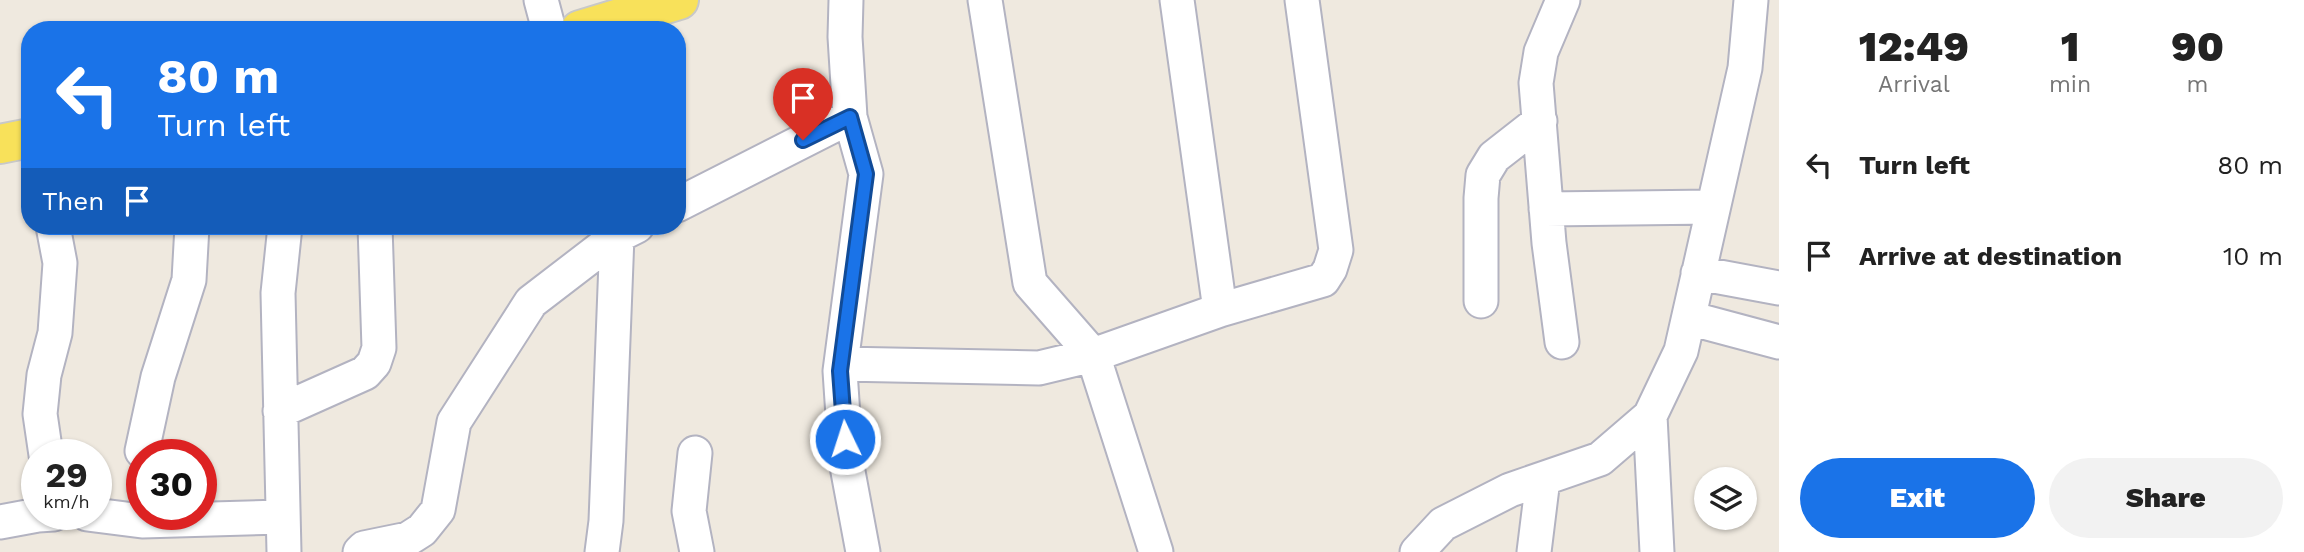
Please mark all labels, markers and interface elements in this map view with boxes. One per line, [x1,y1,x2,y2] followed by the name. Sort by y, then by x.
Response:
[1859,22,1969,71] text: 12:49
[2061,22,2079,71] text: 1
[2171,22,2224,71] text: 90
[157,47,279,105] text: 80 m
[42,49,133,140] icon: left
[773,68,833,140] pin
[1878,71,1950,98] text: Arrival
[2049,71,2091,98] text: min
[2187,71,2209,98] text: m
[784,79,822,117] icon: arrive
[157,106,290,144] text: Turn left
[1800,146,1838,184] icon: left
[1859,150,1970,180] text: Turn left
[2217,150,2283,180] text: 80 m
[118,182,156,220] icon: arrive
[42,186,104,216] text: Then
[1800,237,1838,275] icon: arrive
[1859,241,2122,271] text: Arrive at destination
[2223,241,2283,271] text: 10 m
[808,402,882,476] position arrow
[126,439,217,530] speed limit sign: 30
[45,454,88,496] text: 29
[1800,458,2035,538] button: Exit
[2049,458,2283,538] button: Share
[1694,467,1757,530] map controls
[1694,467,1757,530] button: layers
[43,491,90,512] text: km/h

